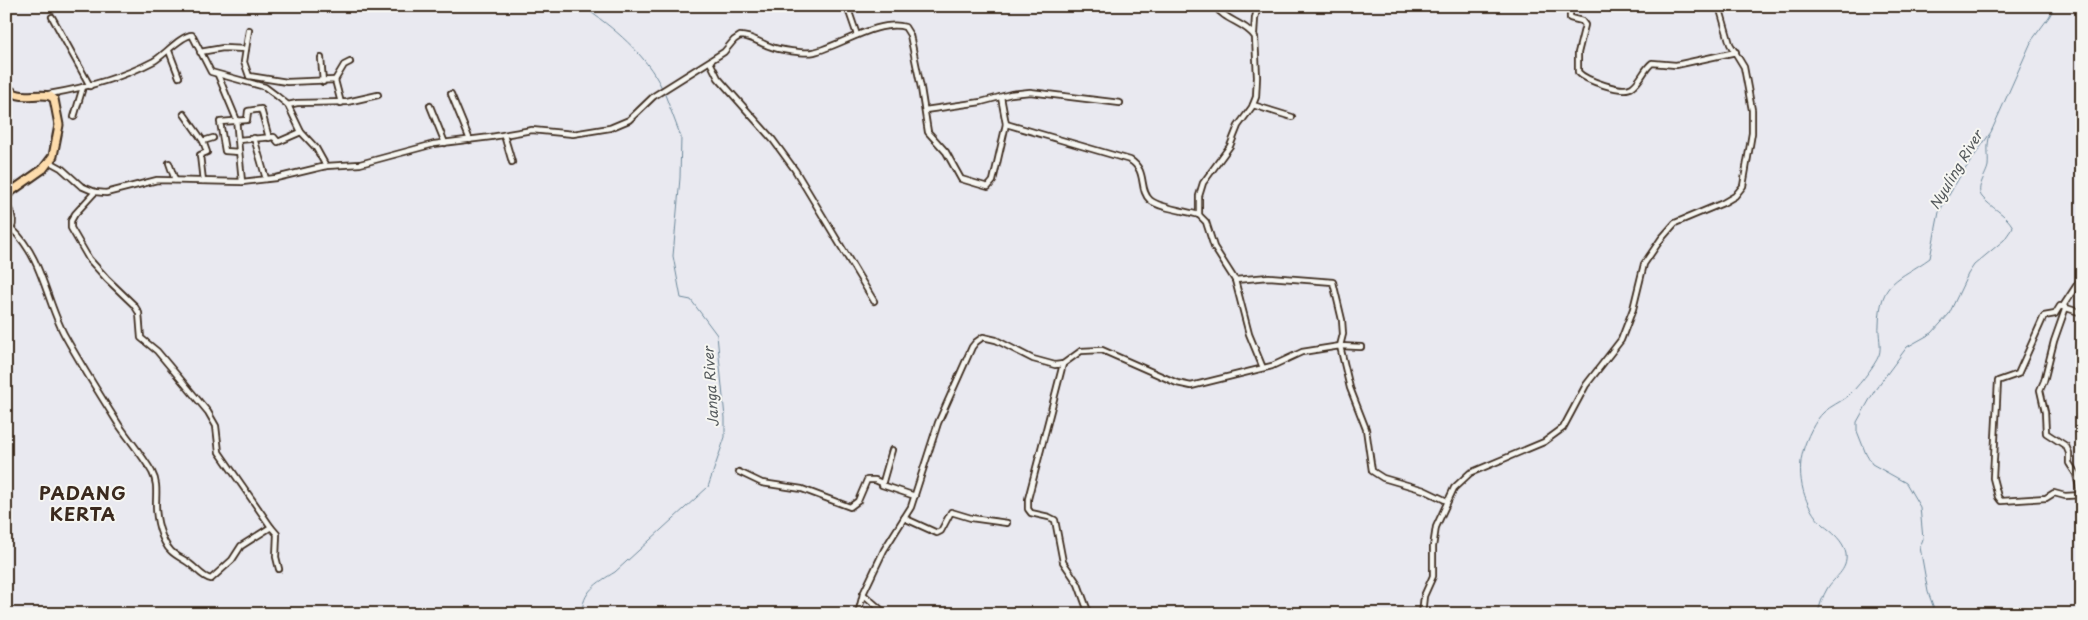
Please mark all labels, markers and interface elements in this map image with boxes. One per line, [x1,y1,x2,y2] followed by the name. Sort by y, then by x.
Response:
[1924,125,1988,213] water label: Nyuling River
[697,345,724,428] water label: Janga River
[39,479,127,527] district label: PADANG KERTA

